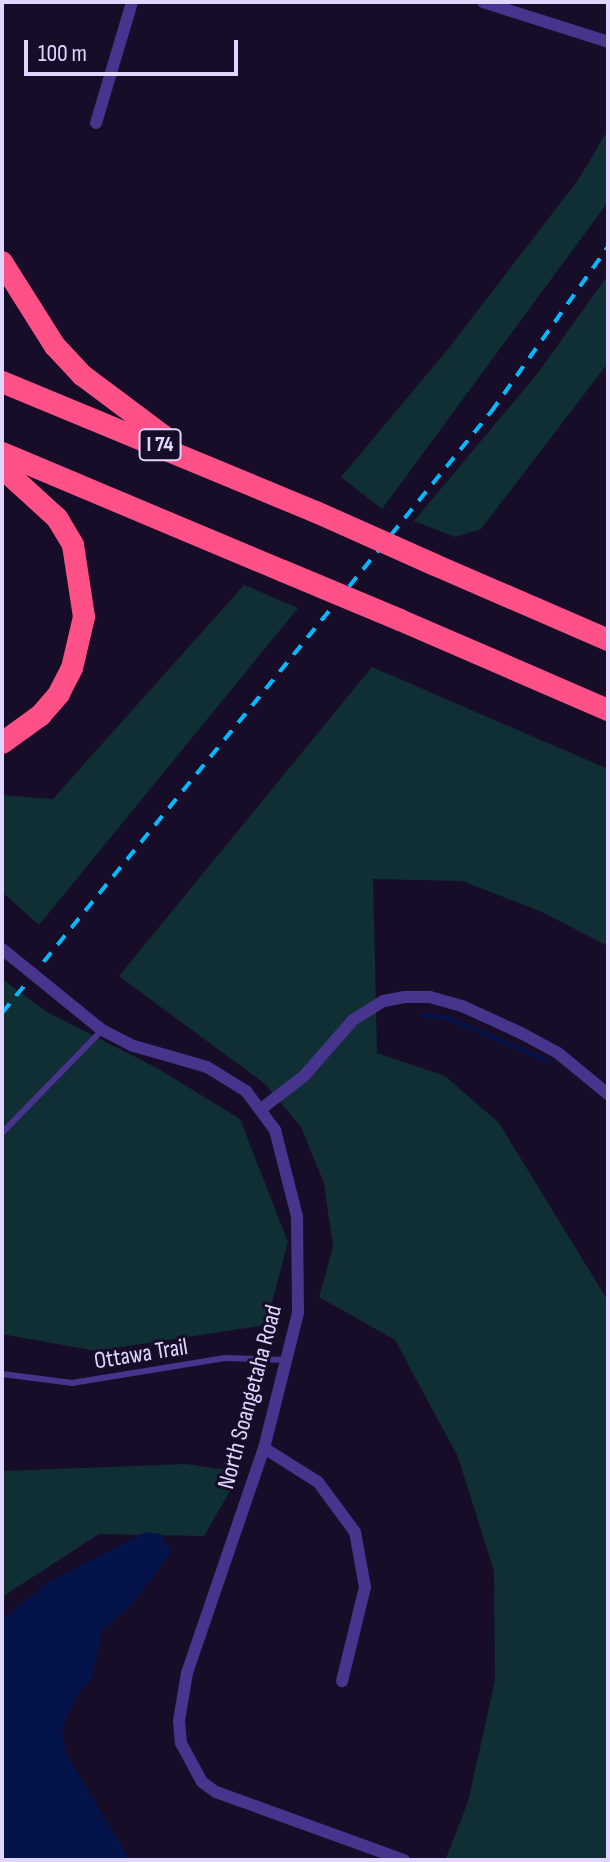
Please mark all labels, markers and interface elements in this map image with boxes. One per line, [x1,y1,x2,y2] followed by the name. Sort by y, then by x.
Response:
[28,24,242,74] scale bar
[38,39,87,68] text: 100 m
[138,427,182,463] road number: I 74
[212,1302,288,1492] street label: North Soangetaha Road
[92,1332,190,1376] street label: Ottawa Trail

